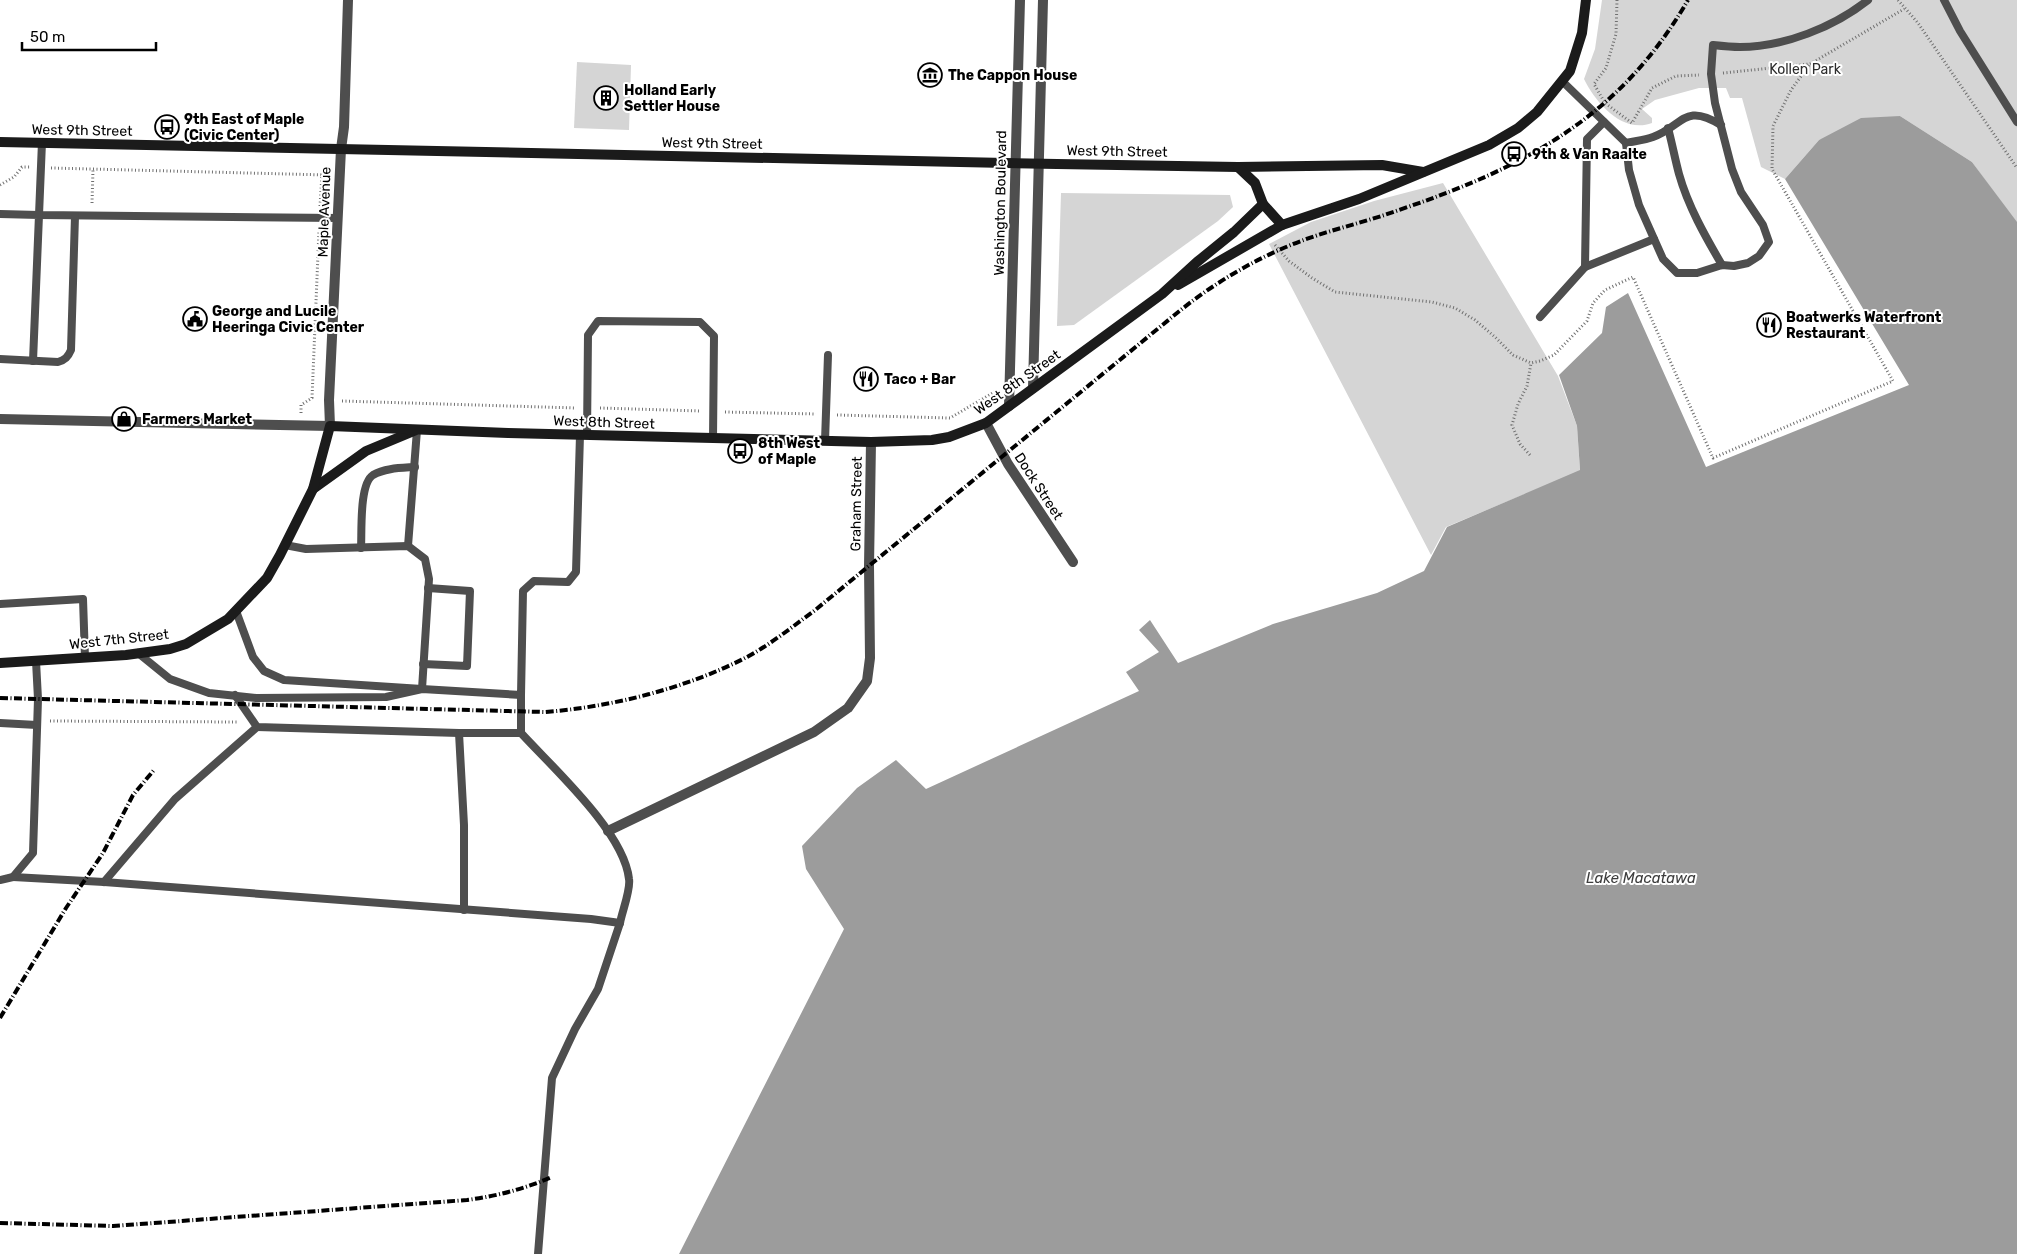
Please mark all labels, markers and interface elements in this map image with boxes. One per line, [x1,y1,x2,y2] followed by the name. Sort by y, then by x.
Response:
[22,20,156,52] scale bar
[30,28,65,46] text: 50 m
[1769,61,1842,78] park label: Kollen Park
[917,62,943,88] museum icon: The Cappon House
[948,67,1077,84] place label: The Cappon House
[624,82,720,115] place label: Holland Early Settler House
[593,85,619,111] building icon: Holland Early Settler House
[184,111,304,144] place label: 9th East of Maple (Civic Center)
[154,114,180,140] bus stop icon: 9th East of Maple (Civic Center)
[31,121,133,140] street label: West 9th Street
[991,130,1010,276] street label: Washington Boulevard
[661,134,763,153] street label: West 9th Street
[1501,141,1527,167] bus stop icon: 9th & Van Raalte
[1066,142,1168,161] street label: West 9th Street
[1532,146,1647,163] place label: 9th & Van Raalte
[314,166,335,258] street label: Maple Avenue
[212,303,365,336] place label: George and Lucile Heeringa Civic Center
[182,306,208,332] public building icon: George and Lucile Heeringa Civic Center
[1786,309,1942,342] place label: Boatwerks Waterfront Restaurant
[1756,312,1782,338] restaurant icon: Boatwerks Waterfront Restaurant
[971,346,1064,419] street label: West 8th Street
[853,366,879,392] restaurant icon: Taco + Bar
[884,371,956,388] place label: Taco + Bar
[111,406,137,432] shop icon: Farmers Market
[142,411,253,428] place label: Farmers Market
[553,412,656,433] street label: West 8th Street
[758,435,820,468] place label: 8th West of Maple
[727,438,753,464] bus stop icon: 8th West of Maple
[1011,450,1067,523] street label: Dock Street
[847,456,866,552] street label: Graham Street
[68,626,170,653] street label: West 7th Street
[1586,869,1696,887] water label: Lake Macatawa

